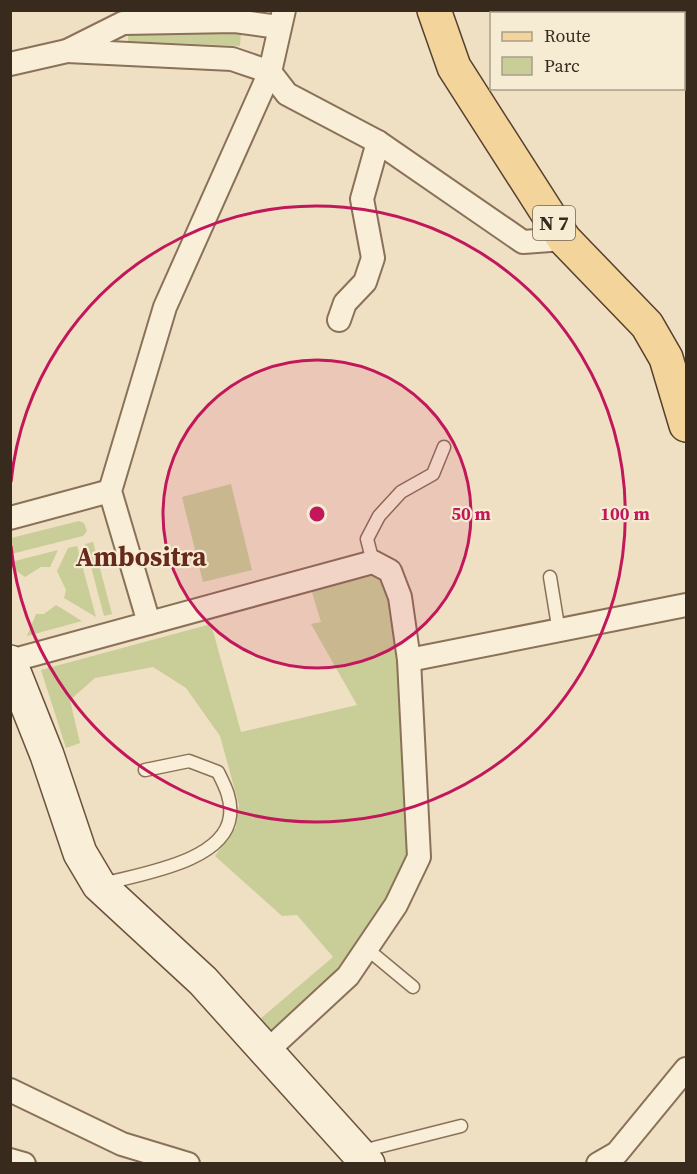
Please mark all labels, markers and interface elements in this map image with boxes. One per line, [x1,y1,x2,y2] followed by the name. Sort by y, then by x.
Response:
[490,12,685,90] legend
[544,23,591,48] text: Route
[544,53,580,78] text: Parc
[533,206,575,240] road number: N 7
[451,501,491,526] text: 50 m
[600,501,650,526] text: 100 m
[307,504,327,524] centre of rings
[75,538,207,575] district label: Ambositra

